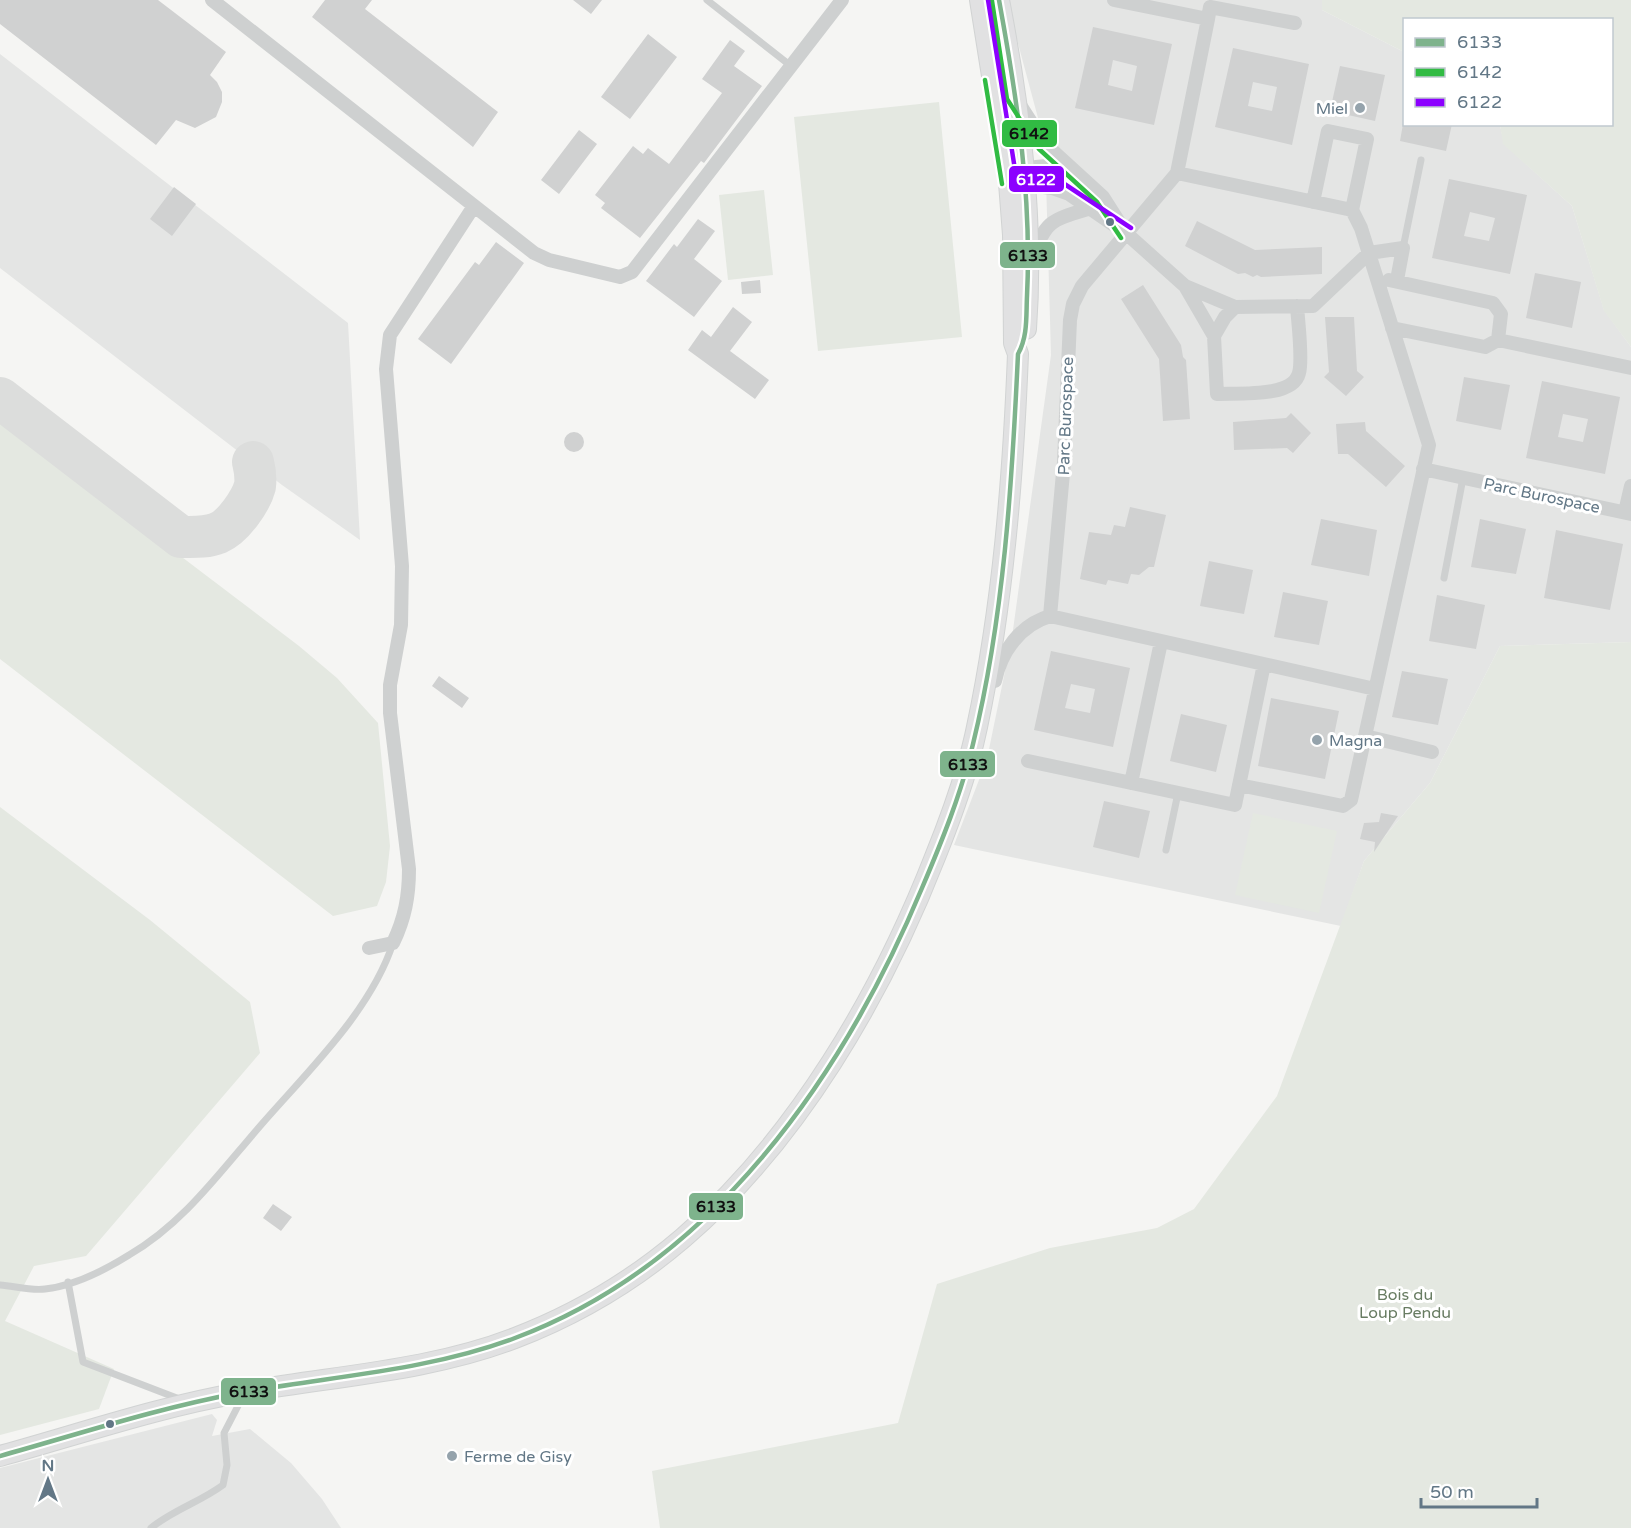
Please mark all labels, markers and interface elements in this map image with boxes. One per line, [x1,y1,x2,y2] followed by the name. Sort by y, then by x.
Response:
[1403,18,1613,126] legend
[1457,31,1502,53] text: 6133
[1457,61,1502,83] text: 6142
[1457,91,1502,113] text: 6122
[1316,99,1348,119] place label: Miel
[1353,101,1367,115] marker: Miel
[1001,119,1058,148] line badge: 6142
[1009,124,1049,144] text: 6142
[1008,165,1065,193] line badge: 6122
[1016,170,1056,190] text: 6122
[1104,216,1116,228] unlabelled marker
[999,241,1056,269] line badge: 6133
[1008,246,1048,266] text: 6133
[1054,356,1078,476] street label: Parc Burospace
[1482,474,1602,518] street label: Parc Burospace
[1329,731,1382,751] place label: Magna
[1310,733,1324,747] marker: Magna
[939,750,996,778] line badge: 6133
[948,755,988,775] text: 6133
[688,1192,744,1221] line badge: 6133
[696,1197,736,1217] text: 6133
[1359,1285,1451,1323] park label: Bois du Loup Pendu
[220,1377,277,1406] line badge: 6133
[229,1382,269,1402] text: 6133
[104,1418,116,1430] unlabelled marker
[464,1447,572,1467] place label: Ferme de Gisy
[445,1449,459,1463] marker: Ferme de Gisy
[18,1450,78,1510] north arrow
[42,1456,54,1476] text: N
[1421,1471,1536,1509] scale bar
[1430,1481,1474,1503] text: 50 m

